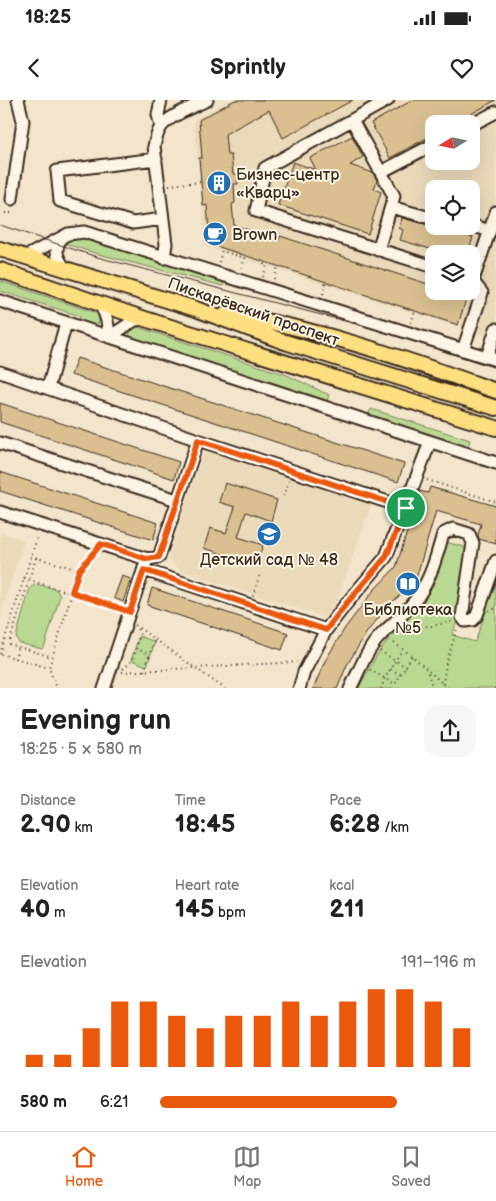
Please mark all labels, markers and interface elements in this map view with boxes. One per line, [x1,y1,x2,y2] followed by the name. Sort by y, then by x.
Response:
[25,6,71,29] text: 18:25
[20,54,48,82] icon: back
[210,54,286,81] text: Sprintly
[448,54,476,82] icon: heart
[425,115,480,170] north arrow
[425,115,480,300] map controls
[236,166,339,203] place label: Бизнес-центр «Кварц»
[206,170,232,196] building icon: Бизнес-центр «Кварц»
[425,180,480,235] button: locate
[202,221,228,247] cafe icon: Brown
[232,226,277,245] place label: Brown
[425,245,480,300] button: layers
[165,274,342,351] street label: Пискарёвский проспект
[385,487,427,529] pin
[392,494,420,522] icon: arrive
[256,521,282,547] school or university icon: Детский сад № 48
[200,551,338,570] place label: Детский сад № 48
[395,571,421,597] library icon: Библиотека №5
[364,601,453,638] place label: Библиотека №5
[20,704,171,737] text: Evening run
[424,705,476,757] button: share
[20,740,142,759] text: 18:25 · 5 × 580 m
[20,792,76,809] text: Distance
[175,792,206,809] text: Time
[329,792,361,809] text: Pace
[20,809,71,840] text: 2.90
[175,809,235,840] text: 18:45
[329,809,380,840] text: 6:28
[71,819,93,836] text: km
[380,819,409,836] text: /km
[20,877,78,894] text: Elevation
[175,877,239,894] text: Heart rate
[329,877,354,894] text: kcal
[20,894,50,925] text: 40
[175,894,214,925] text: 145
[329,894,365,925] text: 211
[50,904,66,921] text: m
[214,904,246,921] text: bpm
[20,953,87,972] text: Elevation
[401,953,476,972] text: 191–196 m
[20,1093,67,1112] text: 580 m
[100,1093,128,1112] text: 6:21
[65,1143,103,1190] tab: Home
[233,1143,261,1190] tab: Map
[392,1143,431,1190] tab: Saved

